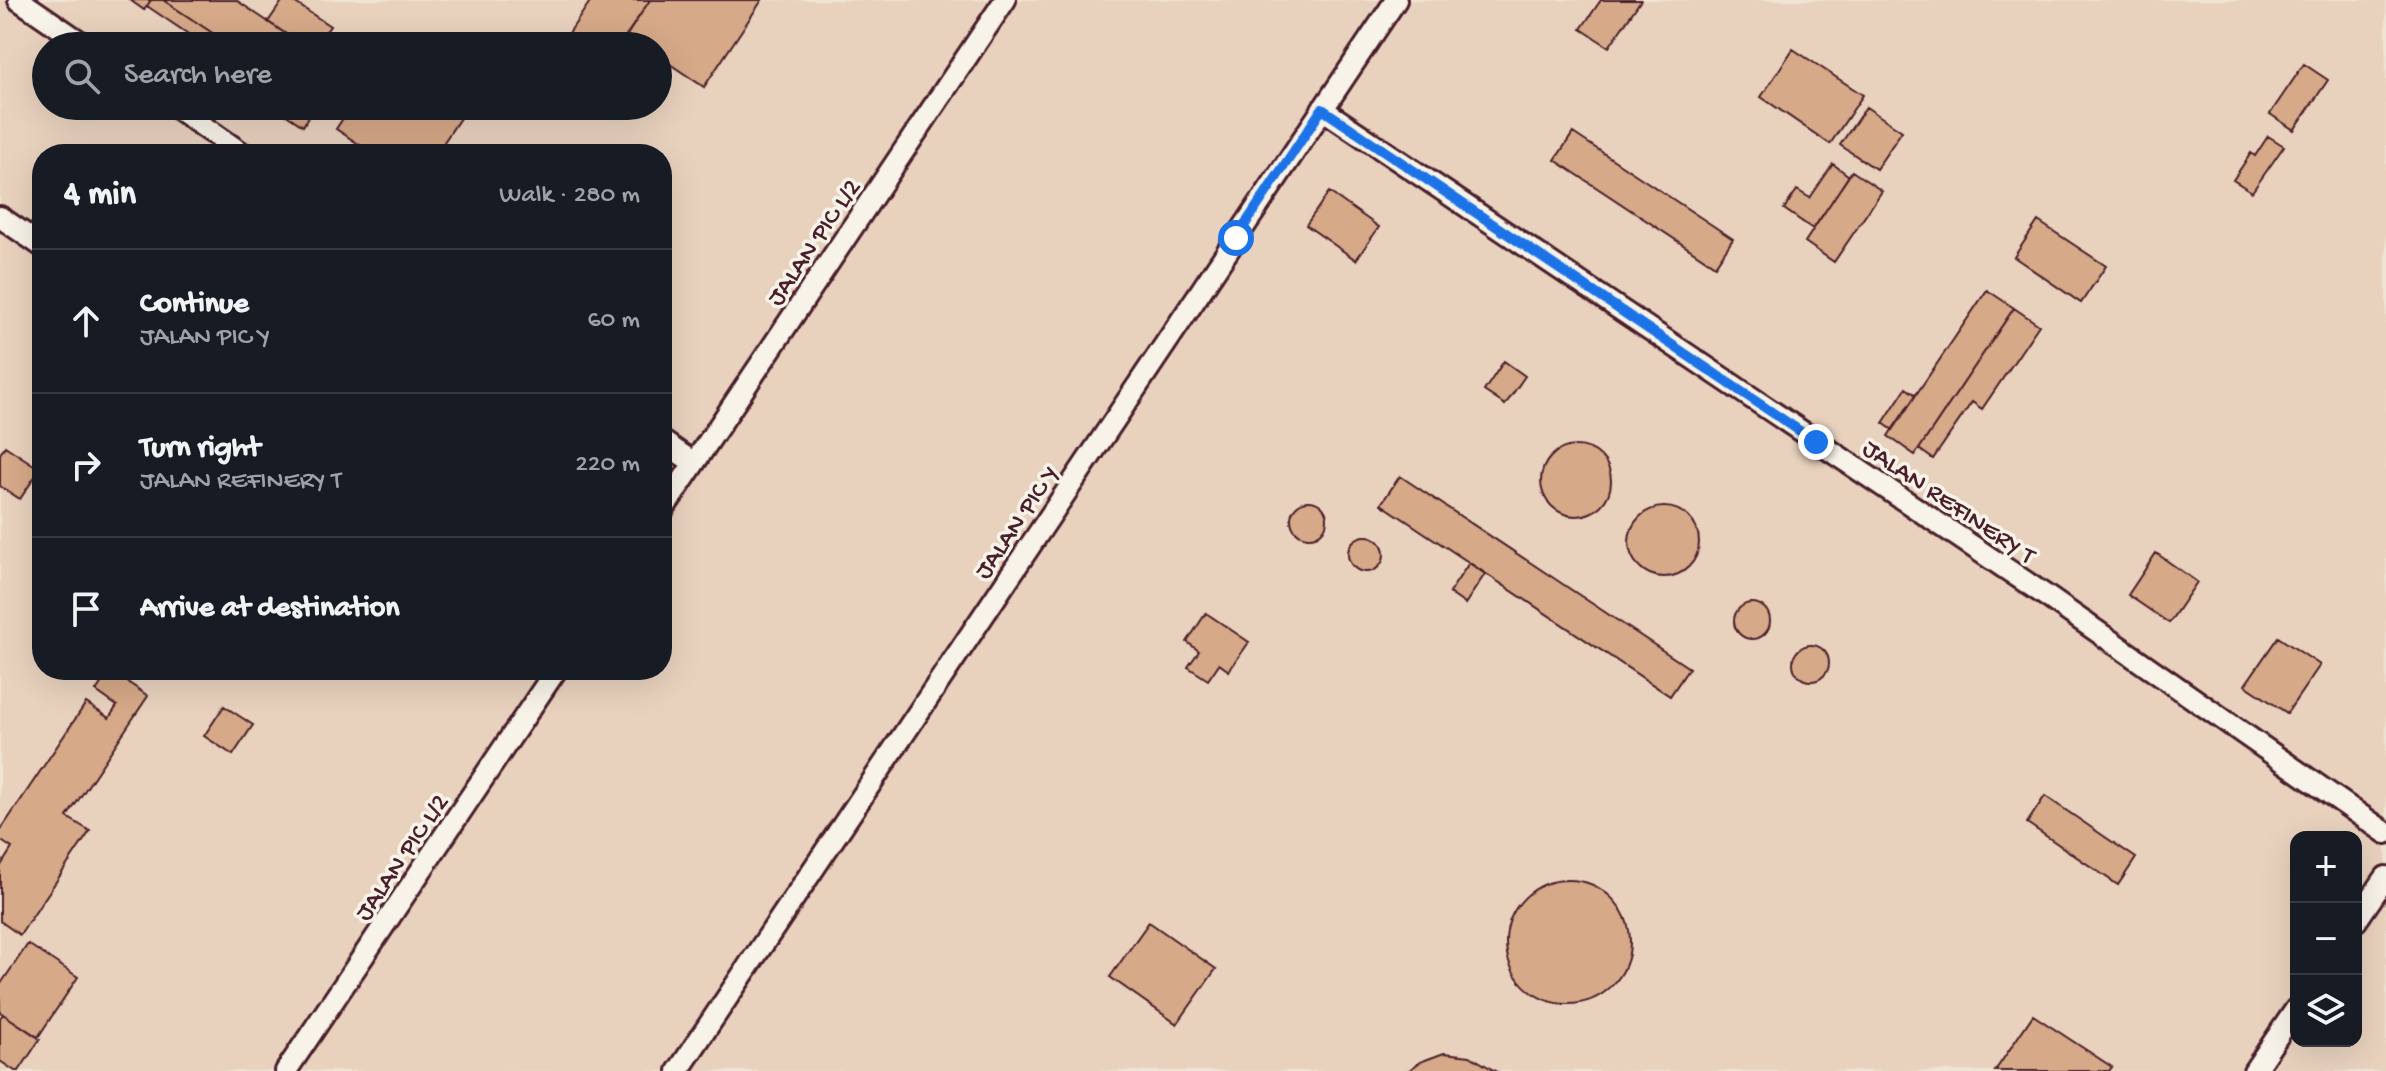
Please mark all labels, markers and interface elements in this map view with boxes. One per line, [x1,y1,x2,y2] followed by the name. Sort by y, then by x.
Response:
[32,32,672,120] search box
[60,54,104,98] icon: search
[124,59,272,94] text: Search here
[762,174,870,313] street label: JALAN PIC L/2
[64,176,136,216] text: 4 min
[499,181,640,212] text: Walk · 280 m
[1218,220,1254,256] route start
[140,288,249,323] text: Continue
[64,299,108,343] icon: ahead
[587,306,640,337] text: 60 m
[140,323,270,354] text: JALAN PIC Y
[1798,424,1834,460] route end
[140,432,260,467] text: Turn right
[1855,435,2041,573] street label: JALAN REFINERY T
[64,443,108,487] icon: right
[575,450,640,481] text: 220 m
[970,461,1068,586] street label: JALAN PIC Y
[140,467,342,498] text: JALAN REFINERY T
[64,587,108,631] icon: arrive
[140,592,400,627] text: Arrive at destination
[350,789,458,928] street label: JALAN PIC L/2
[2290,831,2362,1047] map controls
[2290,831,2362,903] button: +
[2290,903,2362,975] button: −
[2290,975,2362,1047] button: layers

